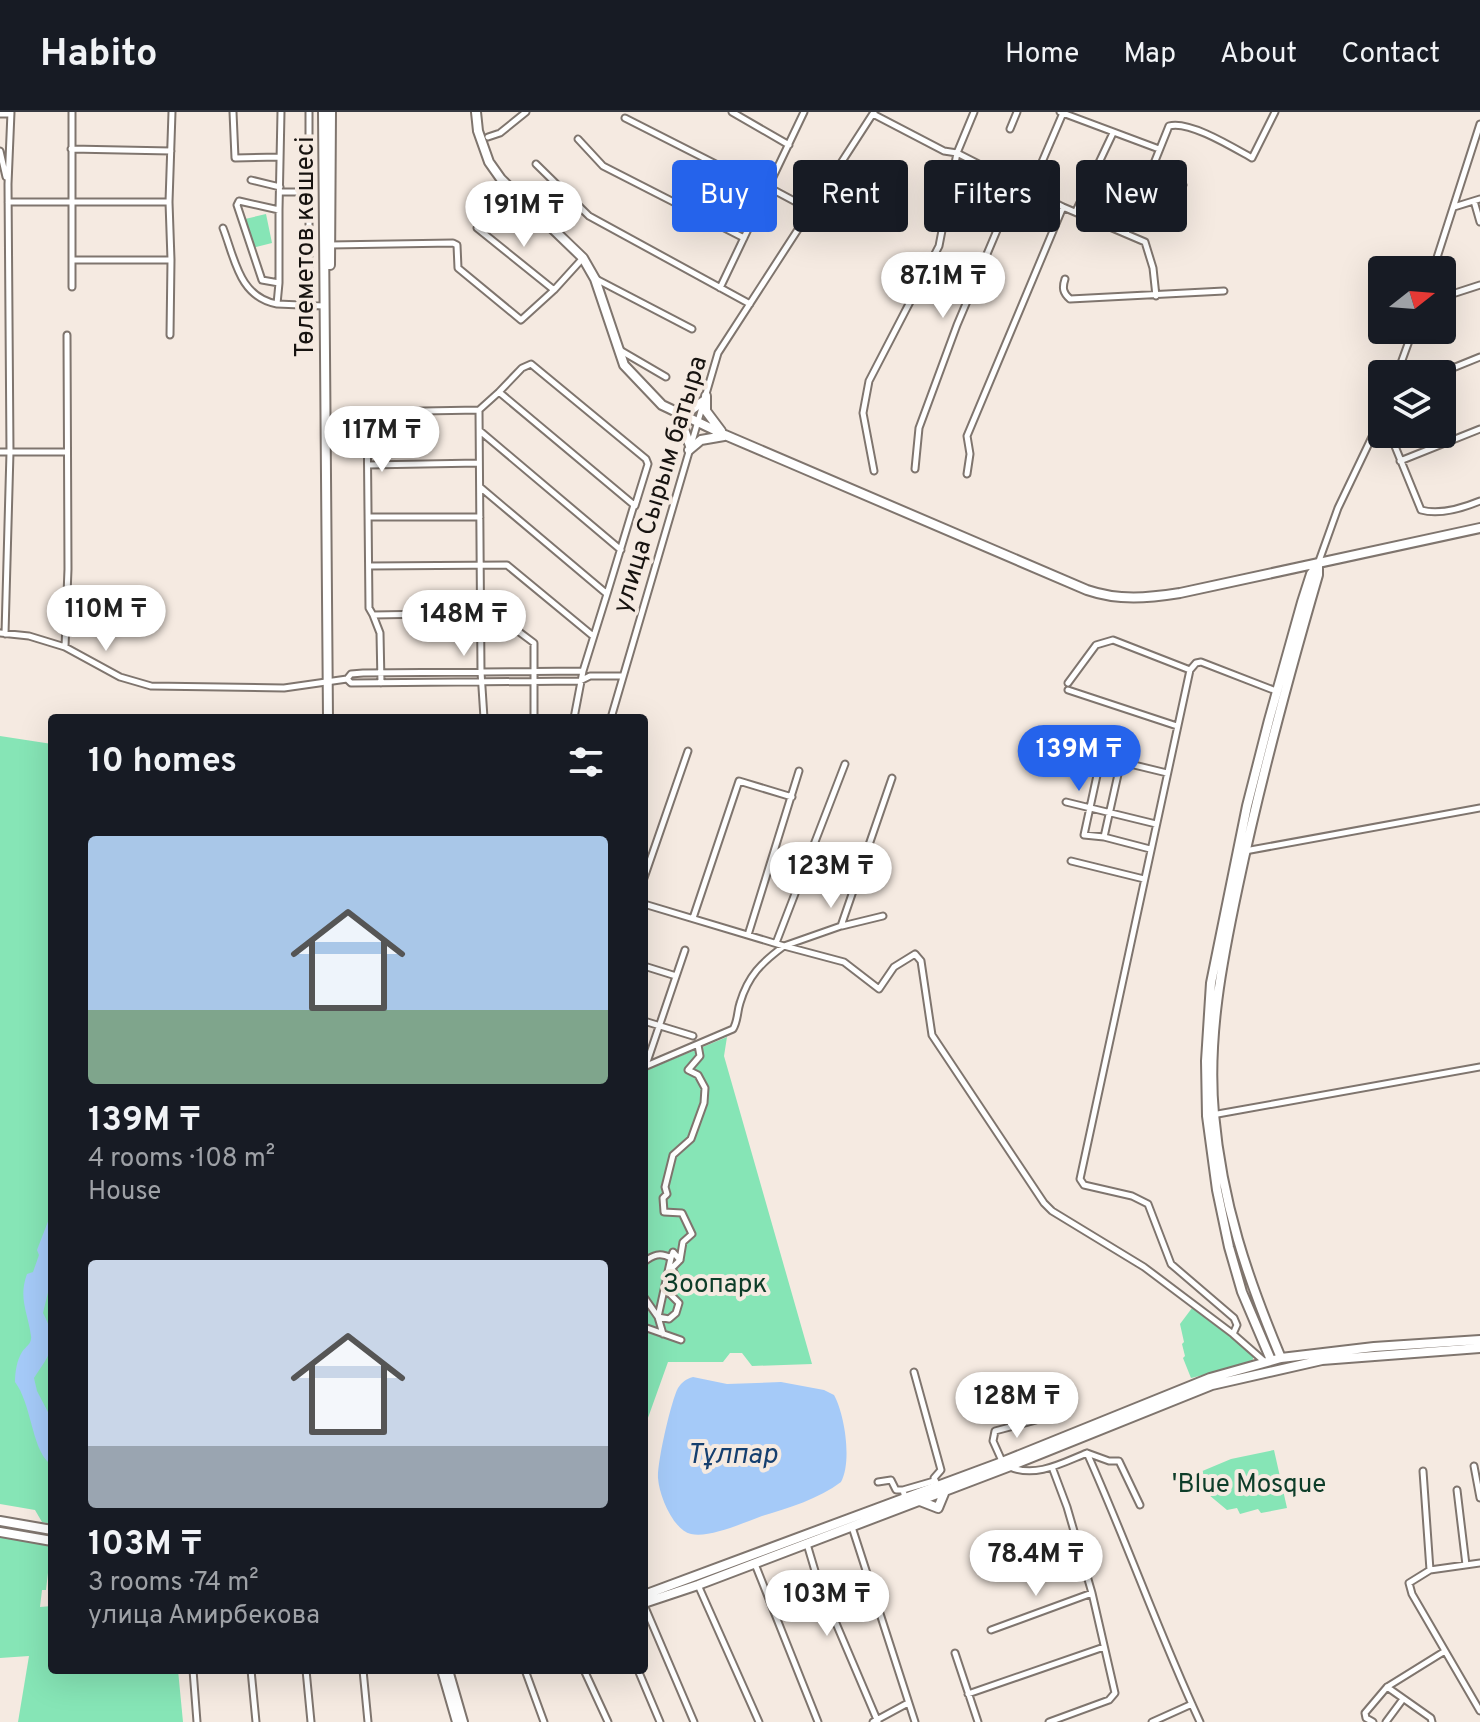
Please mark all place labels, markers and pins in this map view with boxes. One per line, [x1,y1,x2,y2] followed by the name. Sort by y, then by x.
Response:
[459,181,589,249] pin: 191M ₸
[869,252,1017,320] pin: 87.1M ₸
[317,406,447,474] pin: 117M ₸
[41,585,171,653] pin: 110M ₸
[399,590,529,658] pin: 148M ₸
[1014,725,1144,793] pin: 139M ₸
[766,842,896,910] pin: 123M ₸
[952,1372,1082,1440] pin: 128M ₸
[962,1530,1110,1598] pin: 78.4M ₸
[762,1570,892,1638] pin: 103M ₸

